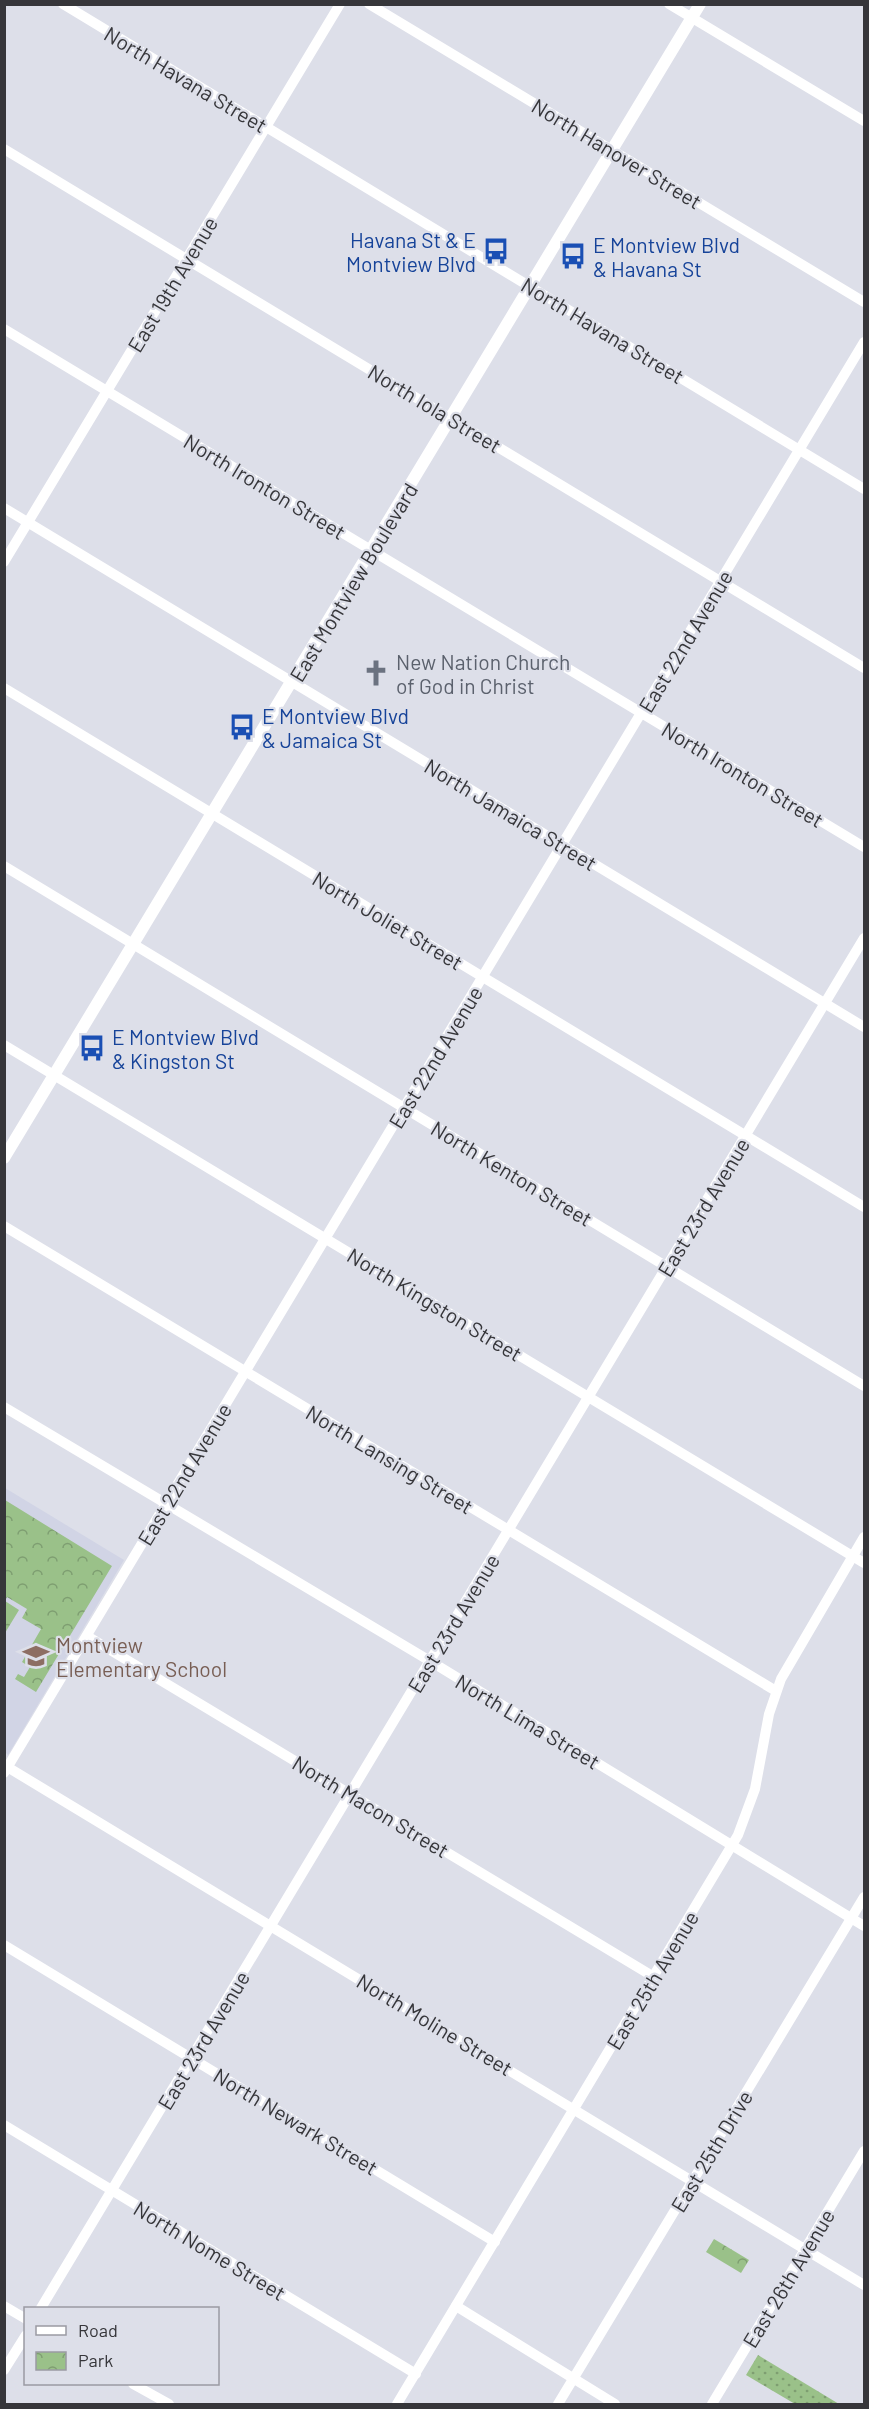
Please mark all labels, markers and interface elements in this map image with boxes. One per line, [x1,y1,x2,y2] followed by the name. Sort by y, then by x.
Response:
[100,21,272,137] street label: North Havana Street
[528,92,706,214] street label: North Hanover Street
[122,212,222,356] street label: East 19th Avenue
[346,227,476,276] place label: Havana St & E Montview Blvd
[593,232,740,281] place label: E Montview Blvd & Havana St
[481,236,511,266] bus stop icon: Havana St & E Montview Blvd
[558,241,588,271] bus stop icon: E Montview Blvd & Havana St
[517,272,689,388] street label: North Havana Street
[364,358,506,458] street label: North Iola Street
[180,428,350,544] street label: North Ironton Street
[284,478,422,686] street label: East Montview Boulevard
[633,565,737,717] street label: East 22nd Avenue
[396,649,570,698] place label: New Nation Church of God in Christ
[361,658,391,688] church icon: New Nation Church of God in Christ
[262,703,409,752] place label: E Montview Blvd & Jamaica St
[227,712,257,742] bus stop icon: E Montview Blvd & Jamaica St
[658,716,828,832] street label: North Ironton Street
[420,753,602,875] street label: North Jamaica Street
[308,865,468,975] street label: North Joliet Street
[383,981,487,1133] street label: East 22nd Avenue
[112,1024,259,1073] place label: E Montview Blvd & Kingston St
[77,1033,107,1063] bus stop icon: E Montview Blvd & Kingston St
[427,1115,597,1231] street label: North Kenton Street
[652,1133,754,1281] street label: East 23rd Avenue
[343,1242,527,1366] street label: North Kingston Street
[132,1398,236,1550] street label: East 22nd Avenue
[302,1399,478,1519] street label: North Lansing Street
[402,1549,504,1697] street label: East 23rd Avenue
[56,1632,227,1681] place label: Montview Elementary School
[21,1641,51,1671] school or university icon: Montview Elementary School
[451,1668,605,1774] street label: North Lima Street
[288,1750,454,1862] street label: North Macon Street
[601,1906,703,2054] street label: East 25th Avenue
[152,1966,254,2114] street label: East 23rd Avenue
[353,1968,517,2080] street label: North Moline Street
[209,2062,383,2180] street label: North Newark Street
[665,2086,757,2216] street label: East 25th Drive
[130,2195,290,2305] street label: North Nome Street
[737,2204,839,2352] street label: East 26th Avenue
[24,2307,219,2385] legend
[78,2319,118,2341] text: Road
[78,2349,113,2371] text: Park

